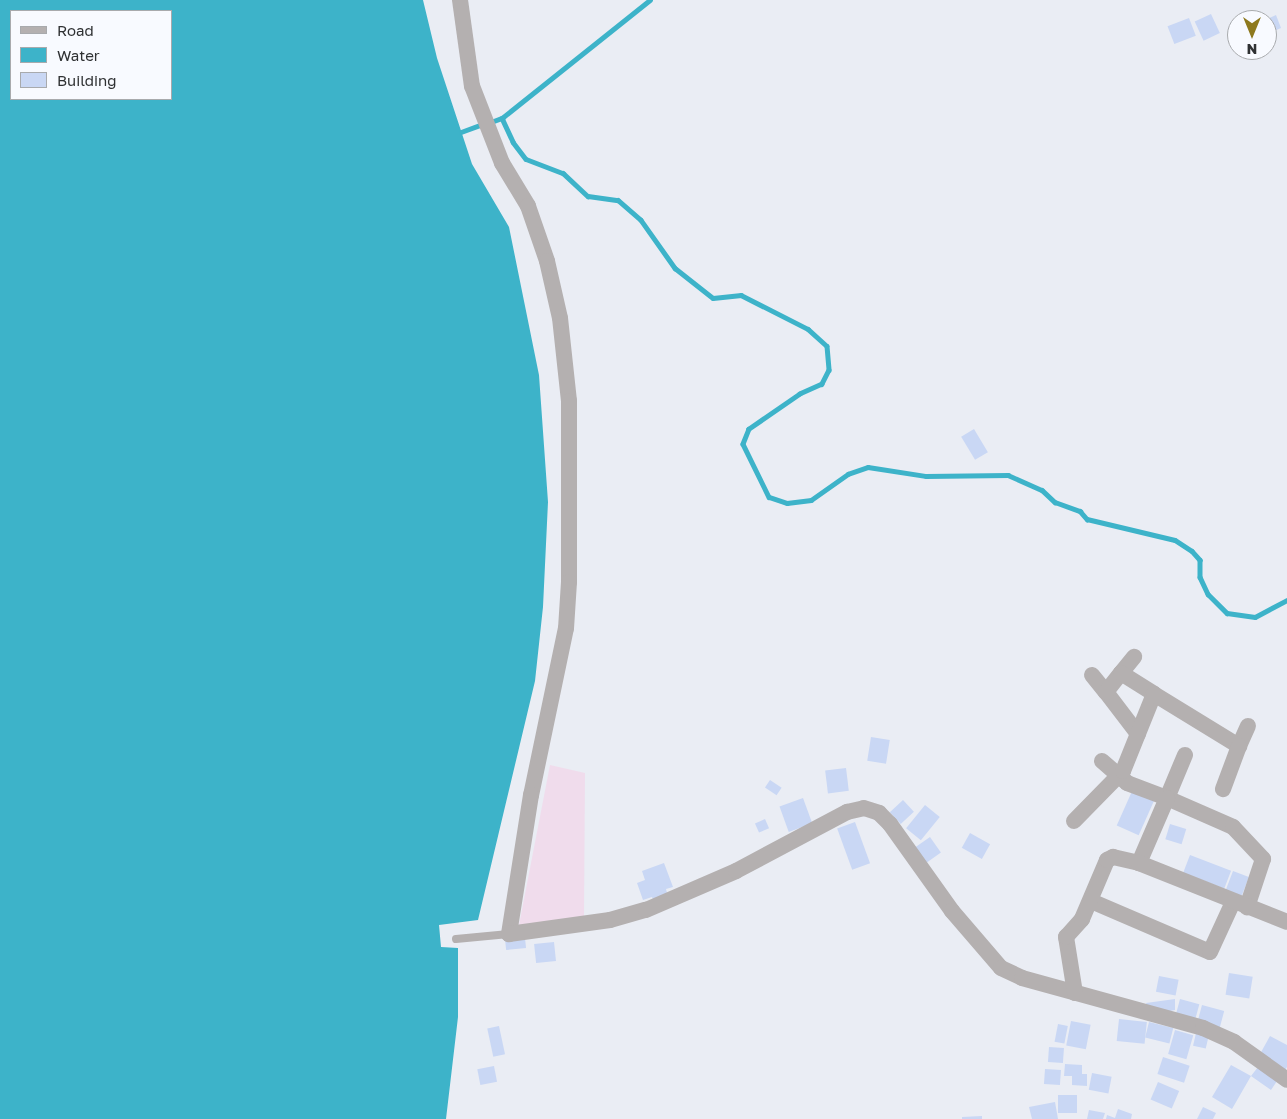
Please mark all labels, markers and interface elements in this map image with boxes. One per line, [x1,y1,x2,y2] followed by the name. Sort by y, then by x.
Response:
[10,10,172,100] legend
[1227,10,1277,60] north arrow
[57,21,94,39] text: Road
[1247,41,1257,58] text: N
[57,46,100,64] text: Water
[57,71,117,89] text: Building

